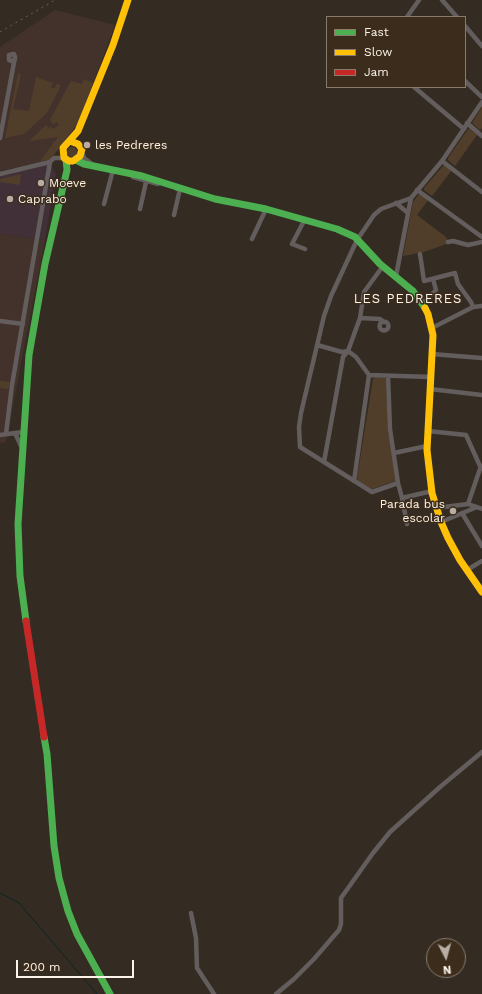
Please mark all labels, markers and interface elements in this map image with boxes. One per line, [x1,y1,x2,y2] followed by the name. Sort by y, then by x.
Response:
[326,16,466,88] legend
[364,25,389,39] text: Fast
[364,45,392,59] text: Slow
[364,65,389,79] text: Jam
[95,138,167,152] place label: les Pedreres
[82,140,92,150] marker: les Pedreres
[49,176,86,190] place label: Moeve
[36,178,46,188] marker: Moeve
[18,192,67,206] place label: Caprabo
[5,194,15,204] marker: Caprabo
[354,291,462,307] district label: LES PEDRERES
[380,497,445,525] place label: Parada bus escolar
[448,506,458,516] marker: Parada bus escolar
[426,938,466,978] north arrow
[18,952,136,978] scale bar
[23,960,60,974] text: 200 m
[442,963,452,976] text: N

